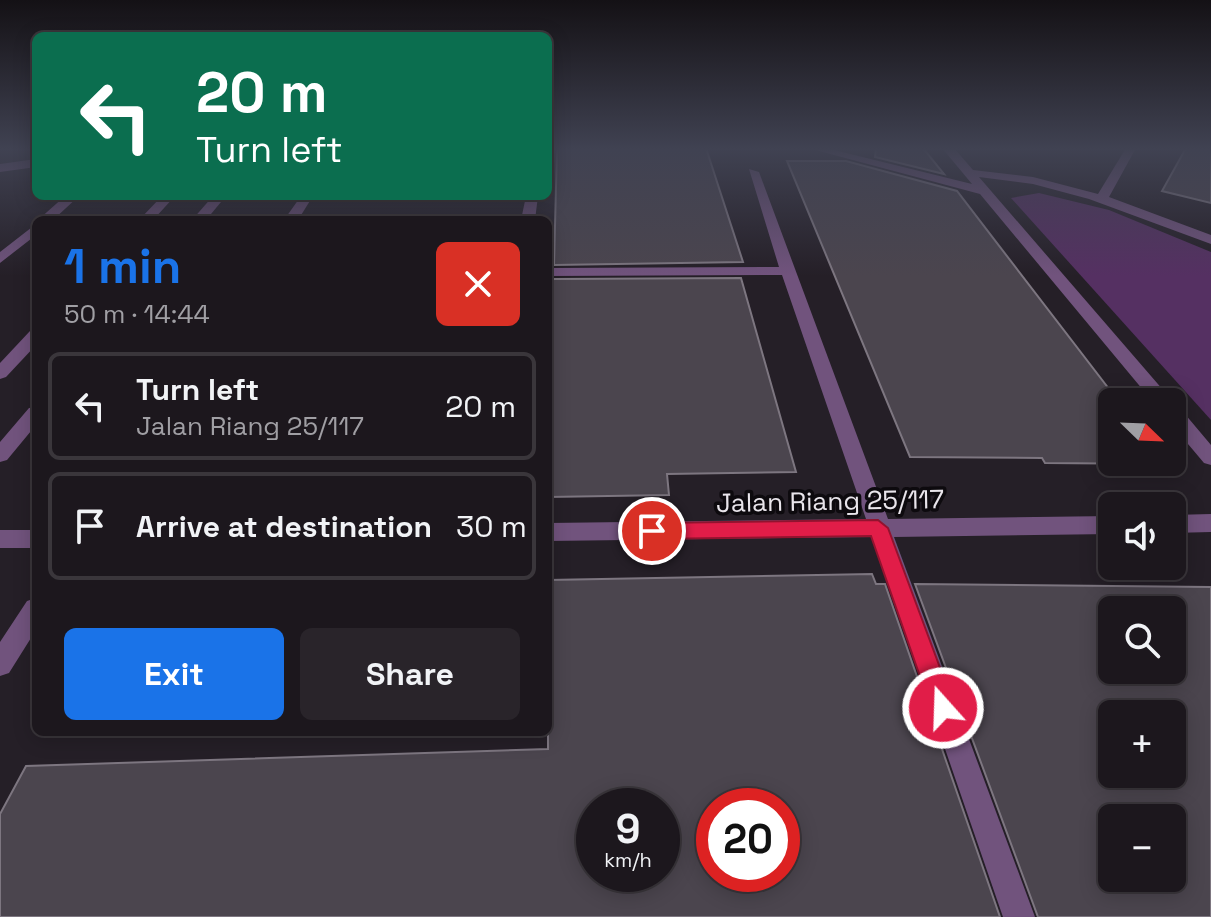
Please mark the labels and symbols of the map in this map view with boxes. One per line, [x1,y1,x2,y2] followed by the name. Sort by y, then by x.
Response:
[1098,388,1186,476] north arrow
[716,482,944,520] street label: Jalan Riang 25/117
[618,497,686,565] pin
[901,666,985,750] position arrow
[696,788,800,892] speed limit sign: 20

